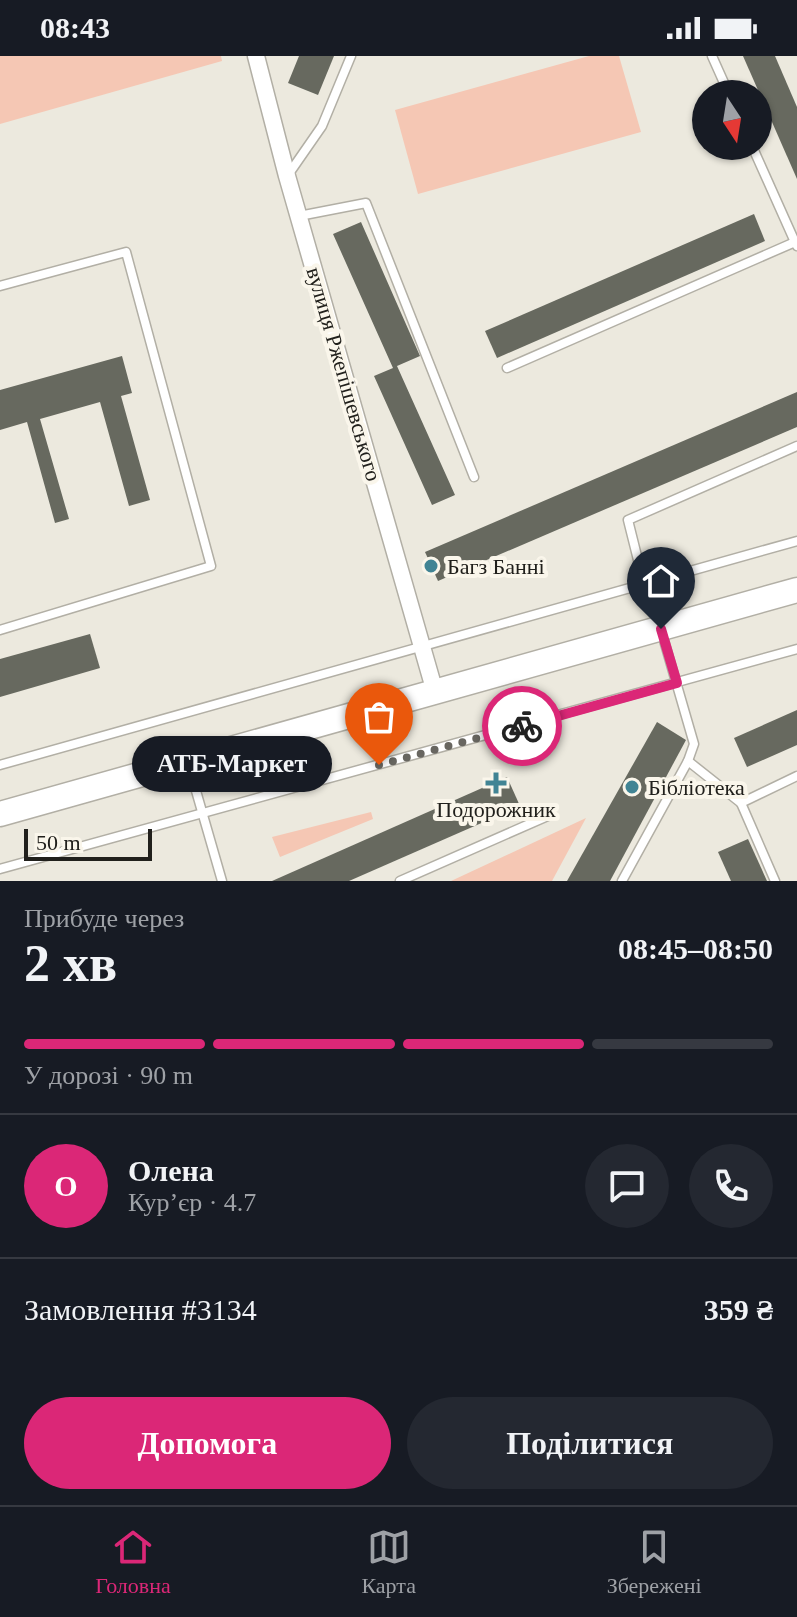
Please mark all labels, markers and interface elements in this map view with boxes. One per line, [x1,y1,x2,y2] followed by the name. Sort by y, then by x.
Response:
[40,11,110,44] text: 08:43
[692,80,772,160] north arrow
[692,80,772,160] map controls
[301,264,387,484] street label: вулиця Ржепішевського
[627,547,695,629] pin
[447,554,545,579] place label: Багз Банні
[422,557,440,575] marker: Багз Банні
[639,559,683,603] icon: home
[345,683,413,765] pin
[482,686,562,766] courier
[357,695,401,739] icon: bag
[500,704,544,748] icon: bike
[131,737,331,793] callout: АТБ-Маркет
[157,749,307,778] text: АТБ-Маркет
[487,774,505,792] marker: Подорожник
[648,775,745,800] place label: Бібліотека
[623,778,641,796] marker: Бібліотека
[436,797,556,822] place label: Подорожник
[24,825,152,861] scale bar
[36,830,81,855] text: 50 m
[24,904,184,933] text: Прибуде через
[618,932,773,965] text: 08:45–08:50
[24,935,117,992] text: 2 хв
[24,1061,193,1090] text: У дорозі · 90 m
[585,1144,669,1228] button: chat
[689,1144,773,1228] button: phone
[128,1154,214,1187] text: Олена
[54,1169,78,1202] text: О
[128,1188,256,1217] text: Кур’єр · 4.7
[24,1293,257,1326] text: Замовлення #3134
[704,1293,773,1326] text: 359 ₴
[24,1397,391,1489] button: Допомога
[407,1397,773,1489] button: Поділитися
[95,1525,171,1599] tab: Головна
[361,1525,416,1599] tab: Карта
[607,1525,702,1599] tab: Збережені

